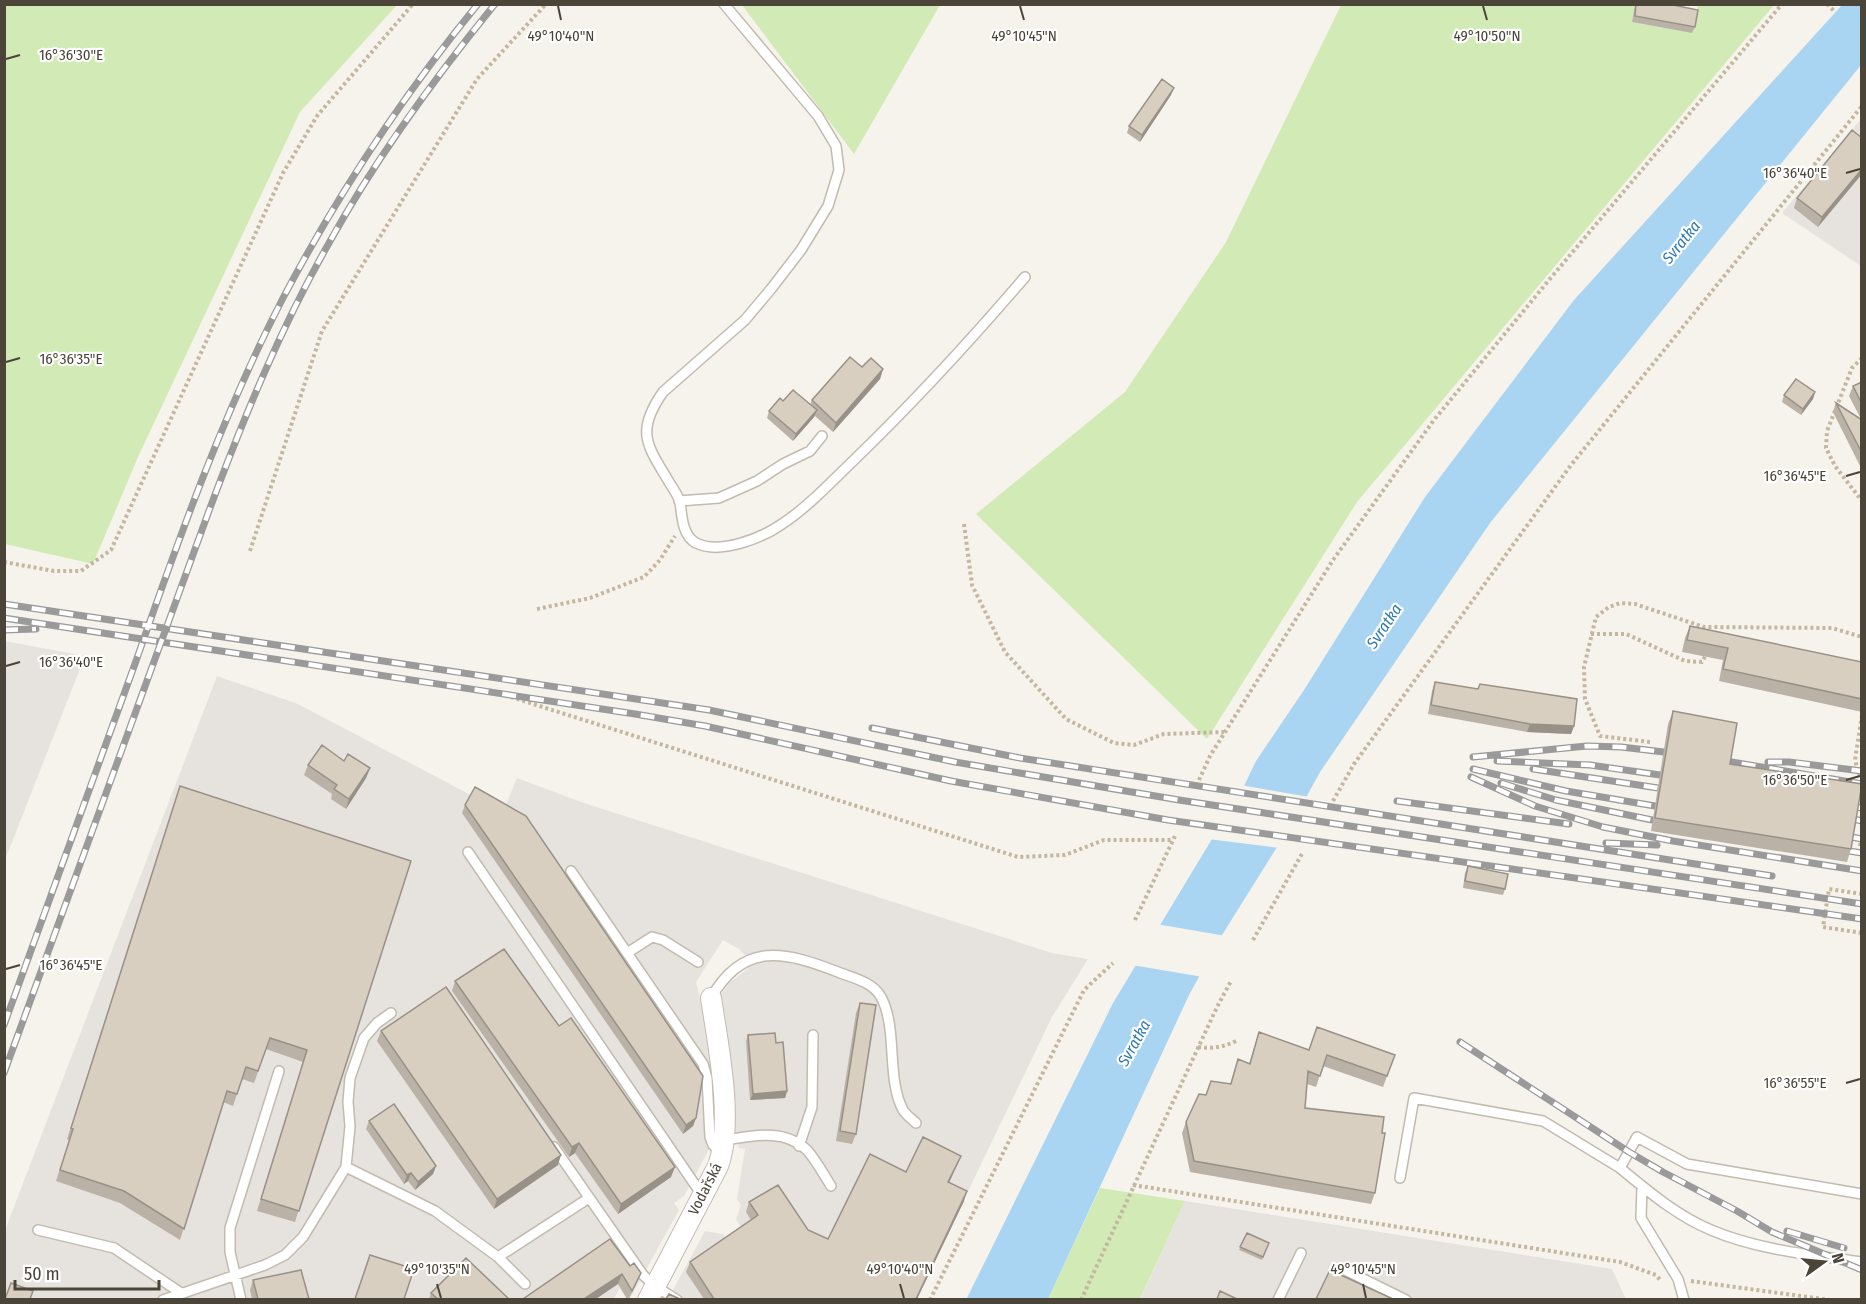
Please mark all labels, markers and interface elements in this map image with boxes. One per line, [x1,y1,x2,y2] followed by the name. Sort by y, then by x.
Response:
[528,27,594,45] text: 49°10'40"N
[991,27,1057,45] text: 49°10'45"N
[1453,27,1521,45] text: 49°10'50"N
[39,46,103,64] text: 16°36'30"E
[1763,164,1827,182] text: 16°36'40"E
[1657,217,1704,268] water label: Svratka
[39,350,103,368] text: 16°36'35"E
[1764,467,1826,485] text: 16°36'45"E
[1362,600,1406,653] water label: Svratka
[39,653,103,671] text: 16°36'40"E
[1763,771,1827,789] text: 16°36'50"E
[40,956,102,974] text: 16°36'45"E
[1113,1017,1154,1070] water label: Svratka
[1763,1074,1827,1092] text: 16°36'55"E
[684,1160,726,1218] street label: Vodařská
[1794,1232,1854,1292] north arrow
[1828,1251,1848,1265] text: N
[15,1253,159,1291] scale bar
[404,1260,470,1278] text: 49°10'35"N
[867,1260,933,1278] text: 49°10'40"N
[1330,1260,1396,1278] text: 49°10'45"N
[24,1263,60,1285] text: 50 m

